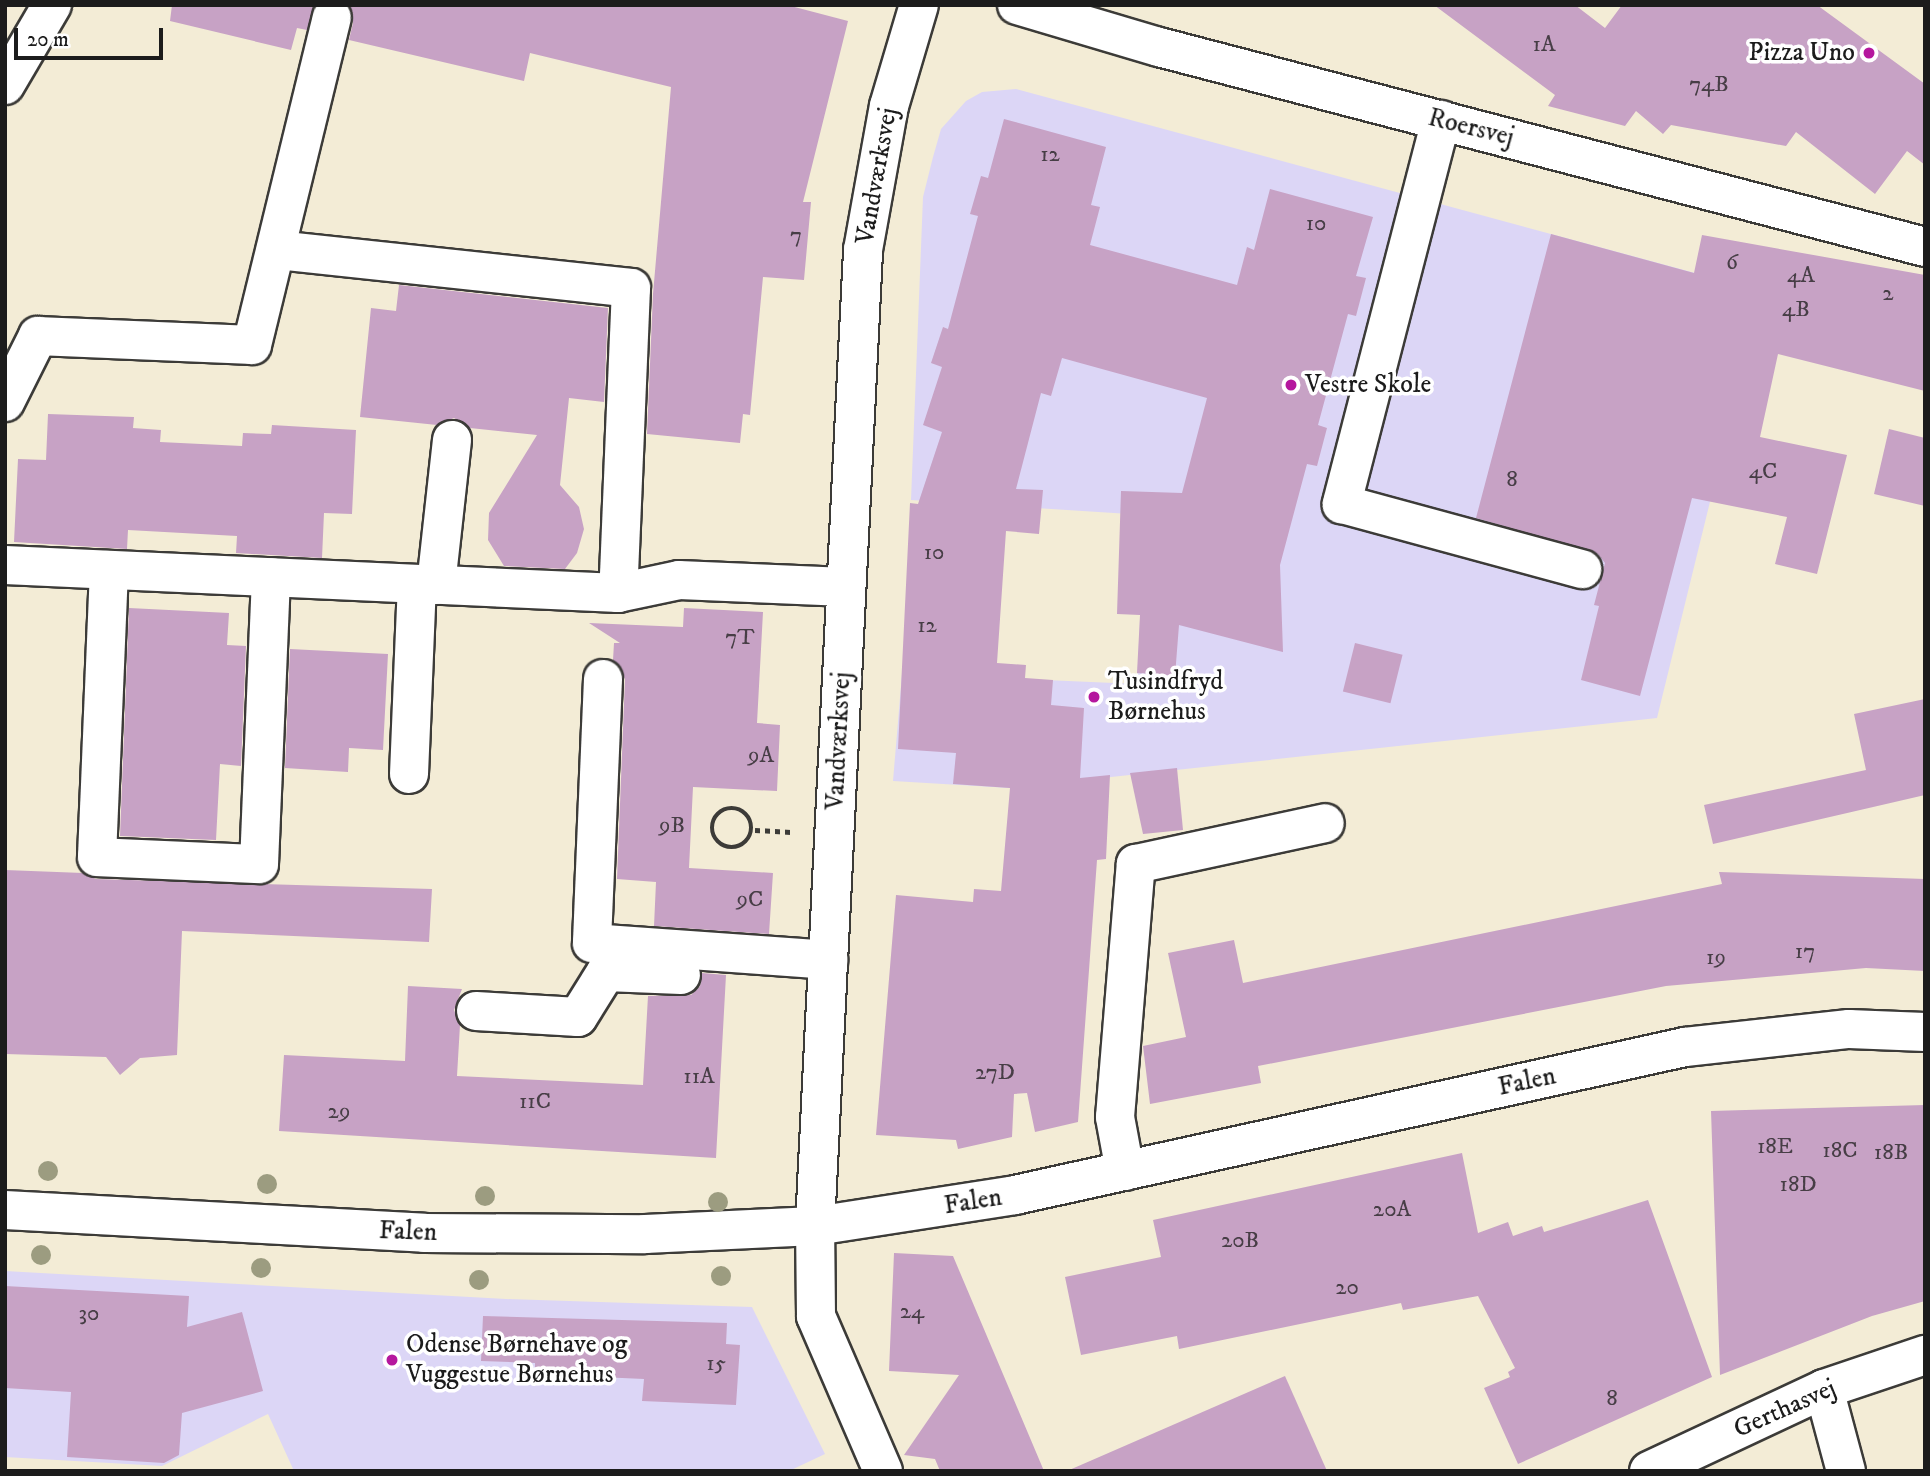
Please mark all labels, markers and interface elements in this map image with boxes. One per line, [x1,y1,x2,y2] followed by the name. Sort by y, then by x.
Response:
[18,14,166,58] scale bar
[27,27,69,53] text: 20 m
[1532,31,1556,59] house number: 1A
[1748,37,1855,69] place label: Pizza Uno
[1861,45,1877,61] marker: Pizza Uno
[1689,71,1729,99] house number: 74B
[1425,102,1517,154] street label: Roersvej
[850,105,904,247] street label: Vandværksvej
[1040,141,1060,169] house number: 12
[1306,210,1326,238] house number: 10
[790,222,802,250] house number: 7
[1726,249,1738,277] house number: 6
[1787,262,1815,290] house number: 4A
[1882,280,1894,308] house number: 2
[1782,296,1810,324] house number: 4B
[1305,369,1431,401] place label: Vestre Skole
[1283,377,1299,393] marker: Vestre Skole
[1749,458,1777,486] house number: 4C
[1506,466,1518,494] house number: 8
[924,539,944,567] house number: 10
[917,612,937,640] house number: 12
[725,624,755,652] house number: 7T
[1108,666,1223,728] place label: Tusindfryd Børnehus
[820,671,858,811] street label: Vandværksvej
[1086,689,1102,705] marker: Tusindfryd Børnehus
[748,742,774,770] house number: 9A
[659,812,685,840] house number: 9B
[737,886,763,914] house number: 9C
[1795,938,1815,966] house number: 17
[1706,944,1726,972] house number: 19
[975,1059,1015,1087] house number: 27D
[1495,1061,1559,1103] street label: Falen
[683,1063,715,1091] house number: 11A
[519,1088,551,1116] house number: 11C
[328,1098,350,1126] house number: 29
[1757,1133,1793,1161] house number: 18E
[1822,1137,1858,1165] house number: 18C
[1874,1139,1908,1167] house number: 18B
[1779,1171,1817,1199] house number: 18D
[942,1182,1004,1222] street label: Falen
[1373,1196,1411,1224] house number: 20A
[378,1215,438,1249] street label: Falen
[1221,1227,1259,1255] house number: 20B
[1335,1274,1359,1302] house number: 20
[900,1298,924,1326] house number: 24
[79,1300,99,1328] house number: 30
[406,1329,627,1390] place label: Odense Børnehave og Vuggestue Børnehus
[706,1350,726,1378] house number: 15
[384,1352,400,1368] marker: Odense Børnehave og Vuggestue Børnehus
[1729,1373,1841,1445] street label: Gerthasvej
[1606,1385,1618,1413] house number: 8

